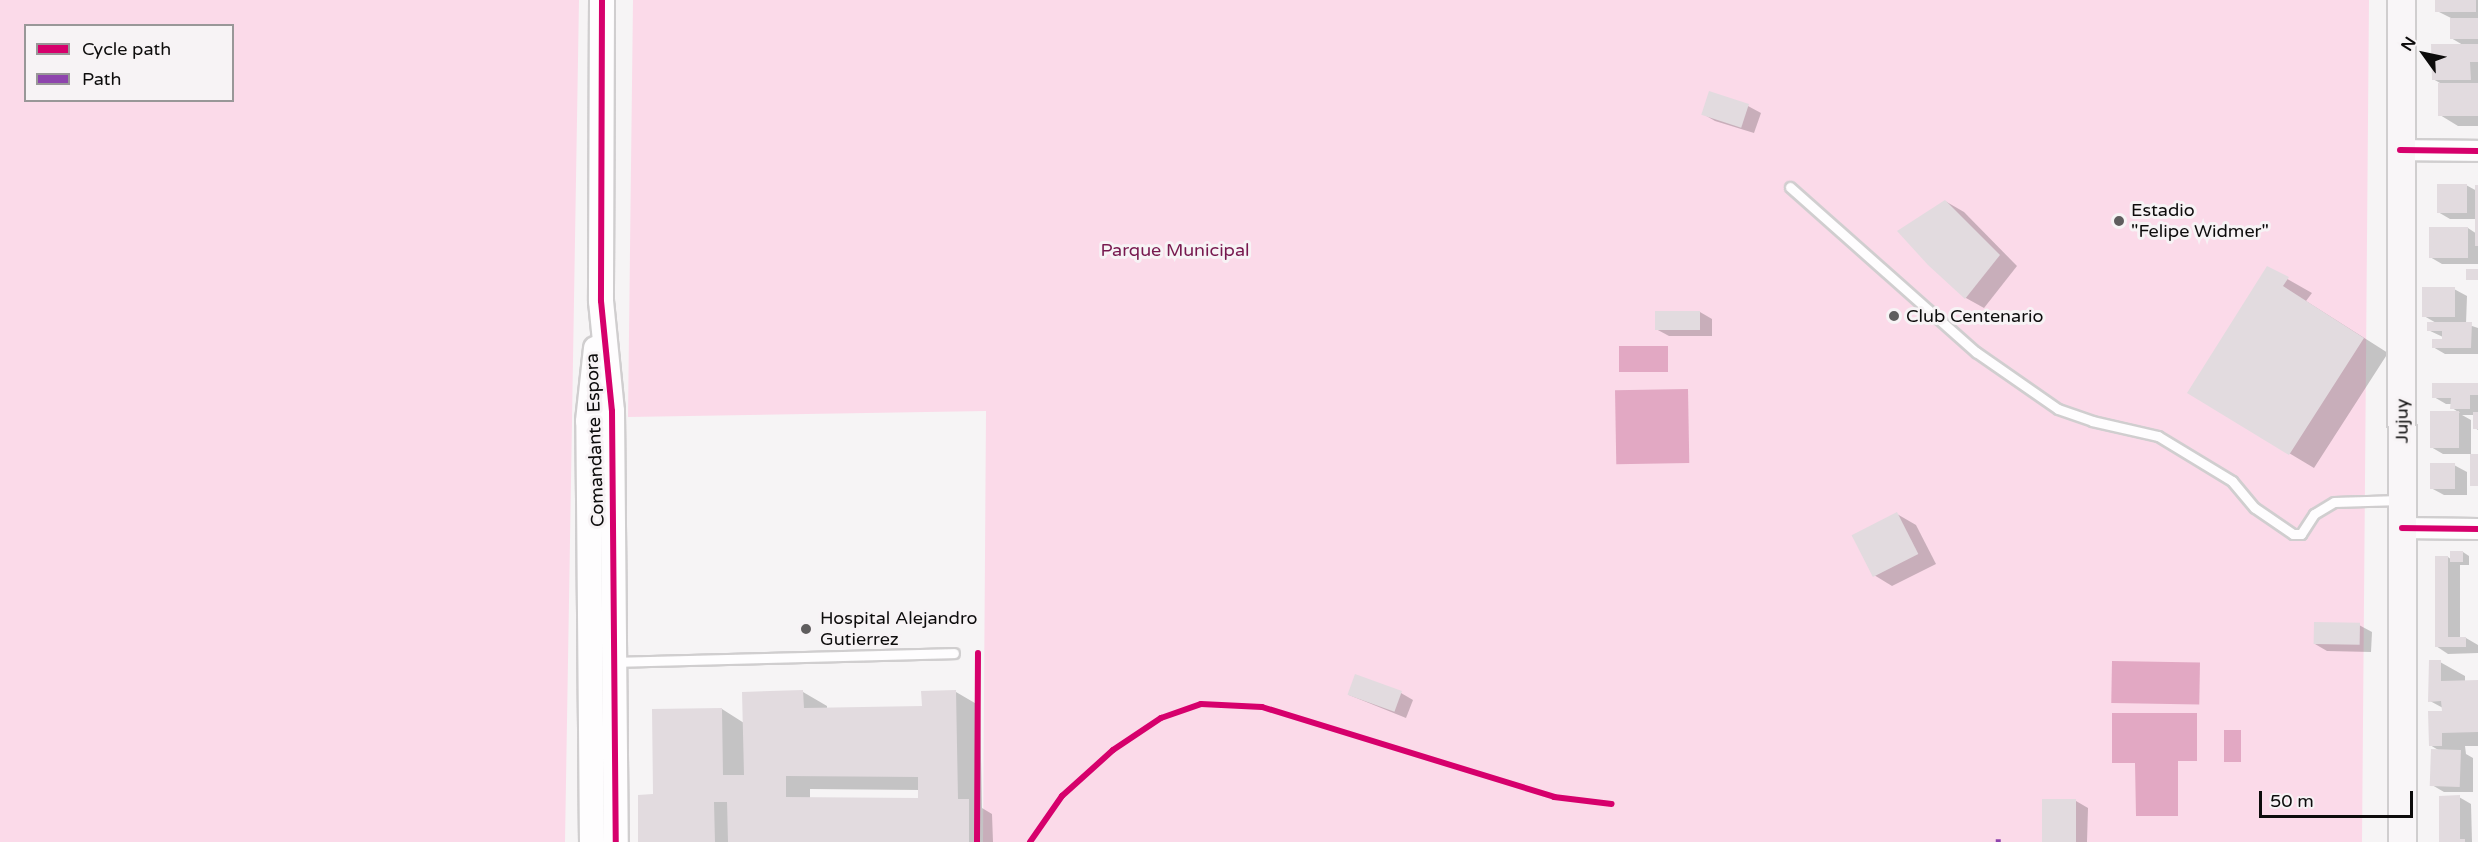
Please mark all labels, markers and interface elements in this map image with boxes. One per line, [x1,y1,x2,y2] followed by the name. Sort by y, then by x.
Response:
[24,24,234,102] legend
[2394,24,2454,84] north arrow
[2397,33,2421,55] text: N
[82,38,171,60] text: Cycle path
[82,68,121,90] text: Path
[2131,200,2269,242] place label: Estadio "Felipe Widmer"
[2112,214,2126,228] marker: Estadio "Felipe Widmer"
[1100,239,1250,261] park label: Parque Municipal
[1906,305,2043,327] place label: Club Centenario
[1887,309,1901,323] marker: Club Centenario
[581,353,609,527] street label: Comandante Espora
[2391,399,2413,443] street label: Jujuy
[820,608,977,650] place label: Hospital Alejandro Gutierrez
[797,620,815,638] marker: Hospital Alejandro Gutierrez
[2262,779,2416,817] scale bar
[2270,790,2314,812] text: 50 m

